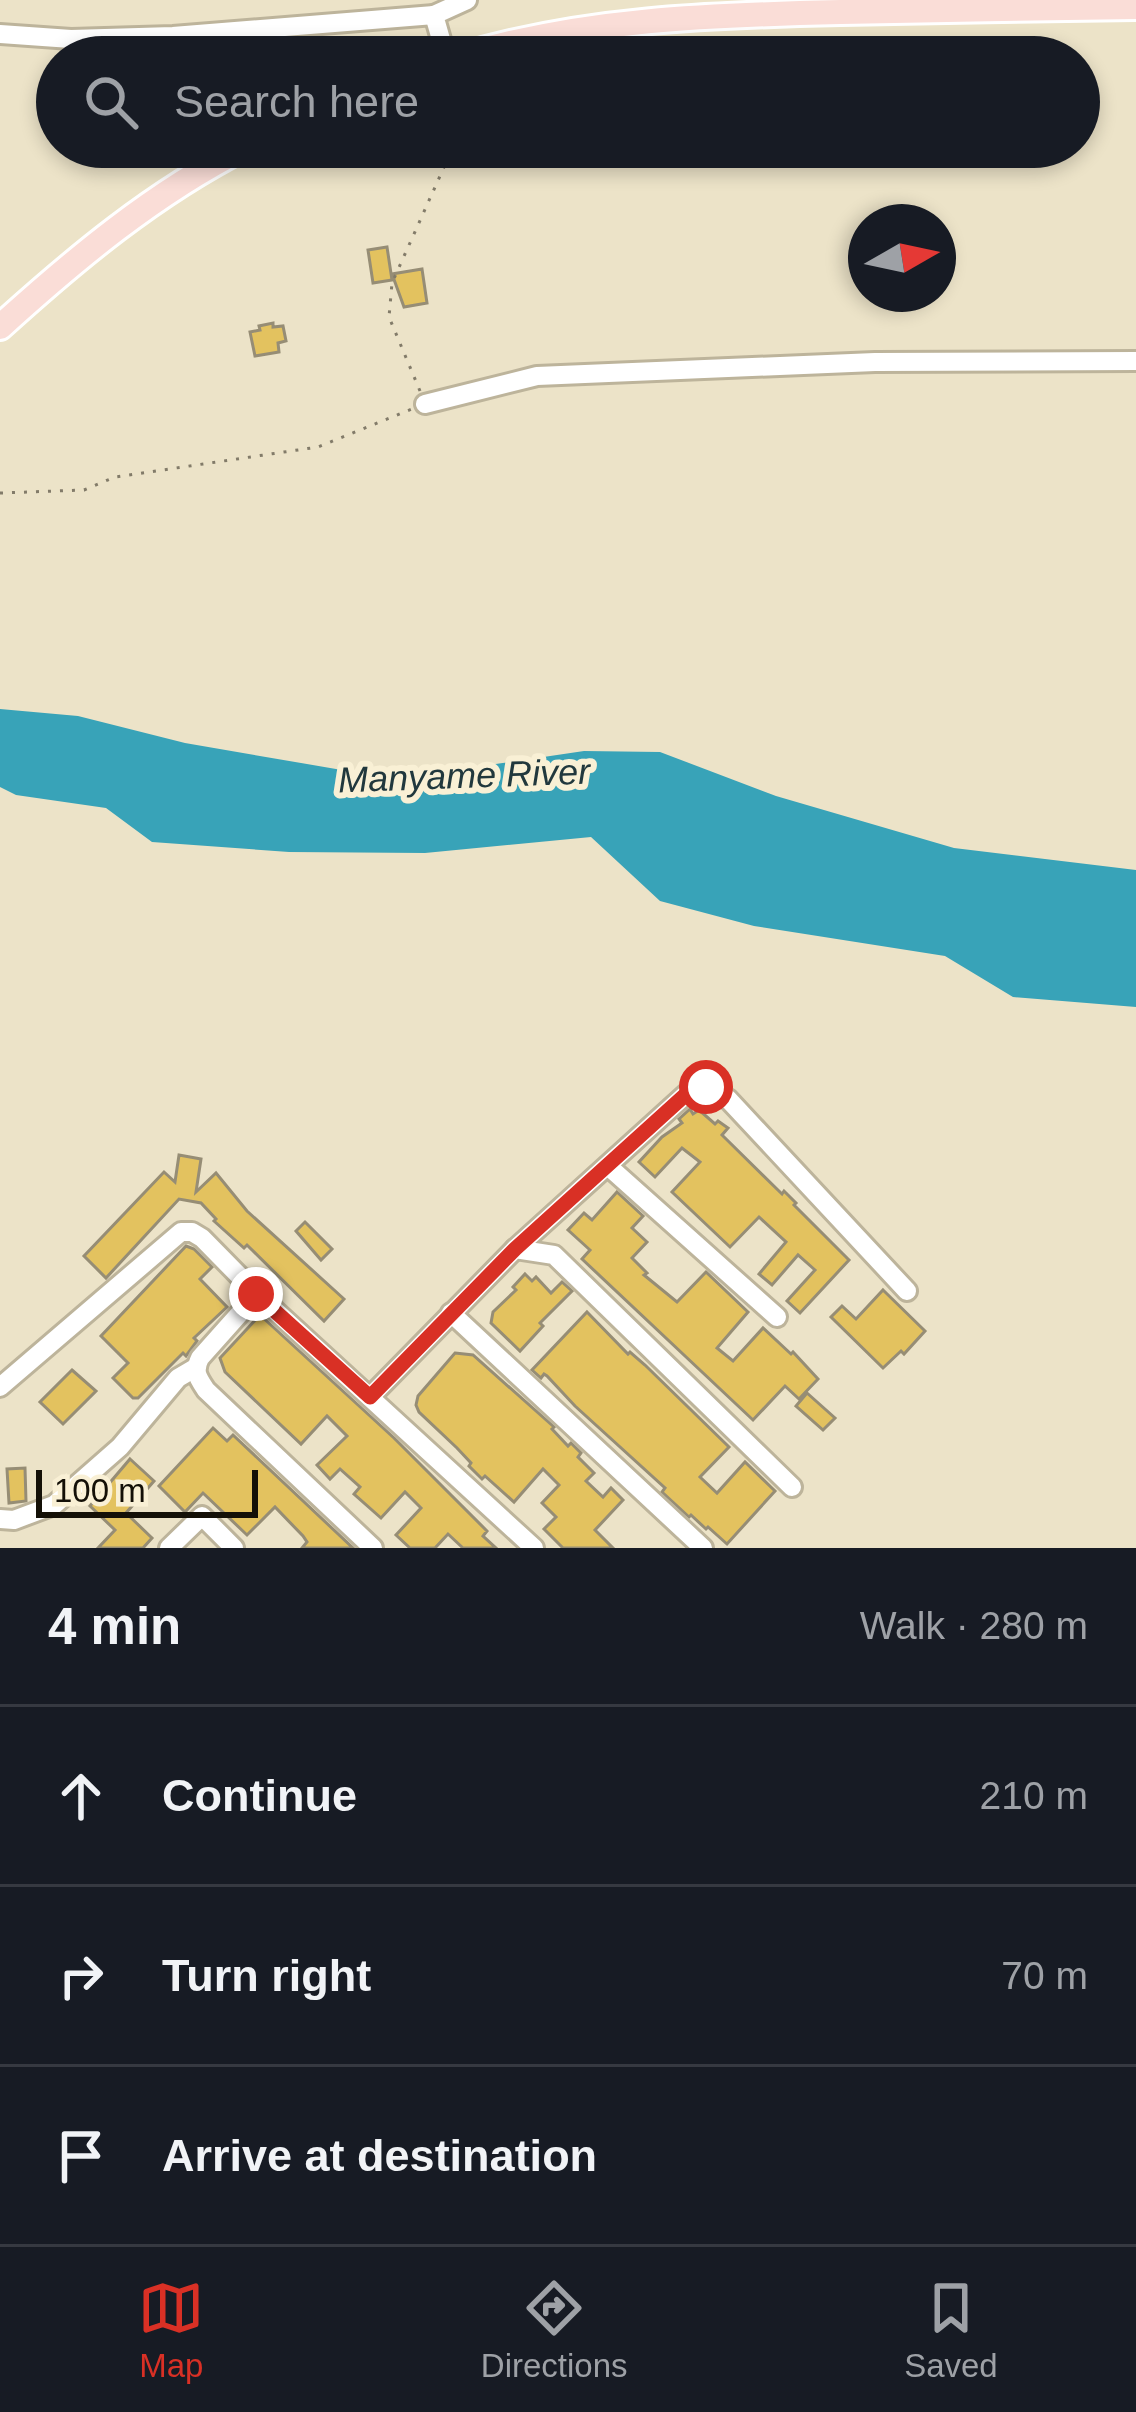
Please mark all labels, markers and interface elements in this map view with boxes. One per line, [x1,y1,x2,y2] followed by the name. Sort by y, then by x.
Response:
[36,36,1100,168] search box
[78,69,144,135] icon: search
[174,76,419,127] text: Search here
[848,204,956,312] north arrow
[337,751,593,800] water label: Manyame River
[679,1060,733,1114] route start
[229,1267,283,1321] route end
[36,1464,258,1517] scale bar
[54,1472,146,1509] text: 100 m
[48,1598,181,1655] text: 4 min
[860,1604,1088,1647] text: Walk · 280 m
[48,1763,114,1829] icon: ahead
[162,1770,357,1821] text: Continue
[980,1774,1088,1817] text: 210 m
[48,1943,114,2009] icon: right
[162,1950,371,2001] text: Turn right
[1001,1954,1088,1997] text: 70 m
[48,2123,114,2189] icon: arrive
[162,2130,597,2181] text: Arrive at destination
[138,2275,204,2385] tab: Map
[481,2275,628,2385] tab: Directions
[904,2275,998,2385] tab: Saved

